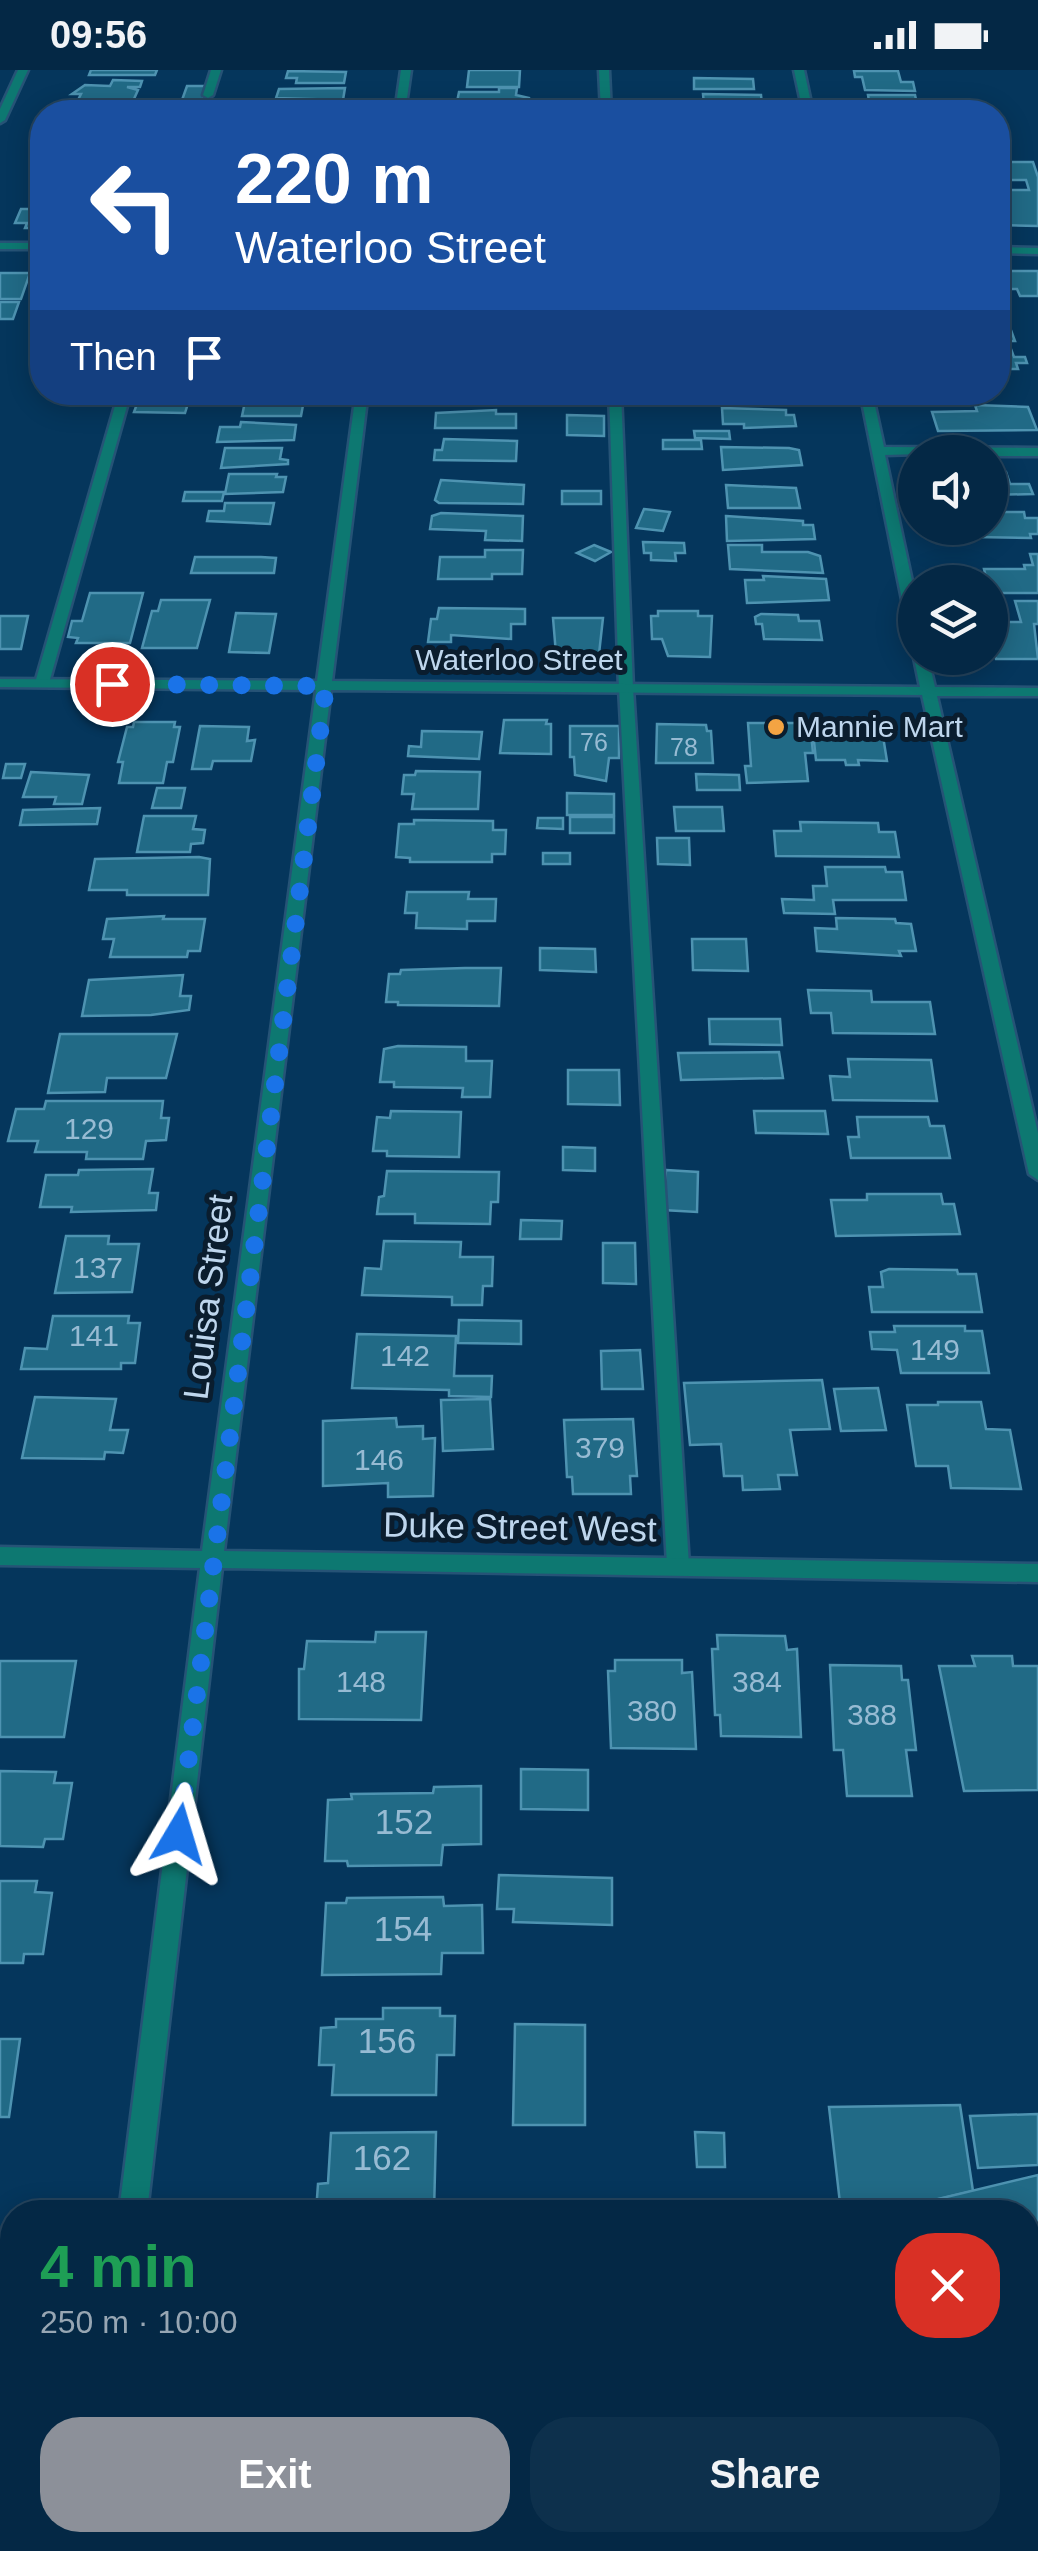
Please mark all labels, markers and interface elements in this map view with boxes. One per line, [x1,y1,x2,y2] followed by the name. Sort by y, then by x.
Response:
[50,14,147,56] text: 09:56
[70,140,200,270] icon: left
[235,140,433,218] text: 220 m
[235,222,546,273] text: Waterloo Street
[177,330,232,385] icon: arrive
[70,336,157,378] text: Then
[898,435,1008,675] map controls
[898,435,1008,545] button: sound
[898,565,1008,675] button: layers
[70,642,155,727] pin
[415,643,623,676] street label: Waterloo Street
[85,657,140,712] icon: arrive
[796,710,963,743] place label: Mannie Mart
[765,716,787,738] marker: Mannie Mart
[580,728,608,756] house number: 76
[670,733,698,761] house number: 78
[64,1112,114,1145] house number: 129
[176,1192,239,1402] street label: Louisa Street
[73,1251,123,1284] house number: 137
[69,1319,119,1352] house number: 141
[910,1333,960,1366] house number: 149
[380,1339,430,1372] house number: 142
[575,1431,625,1464] house number: 379
[354,1443,404,1476] house number: 146
[383,1505,657,1548] street label: Duke Street West
[336,1665,386,1698] house number: 148
[732,1665,782,1698] house number: 384
[627,1694,677,1727] house number: 380
[847,1698,897,1731] house number: 388
[127,1782,231,1886] position arrow
[375,1802,433,1841] house number: 152
[374,1909,432,1948] house number: 154
[358,2021,416,2060] house number: 156
[353,2138,411,2177] house number: 162
[40,2233,197,2300] text: 4 min
[895,2233,1000,2338] button: close
[40,2304,237,2340] text: 250 m · 10:00
[40,2417,510,2532] button: Exit
[530,2417,1000,2532] button: Share

